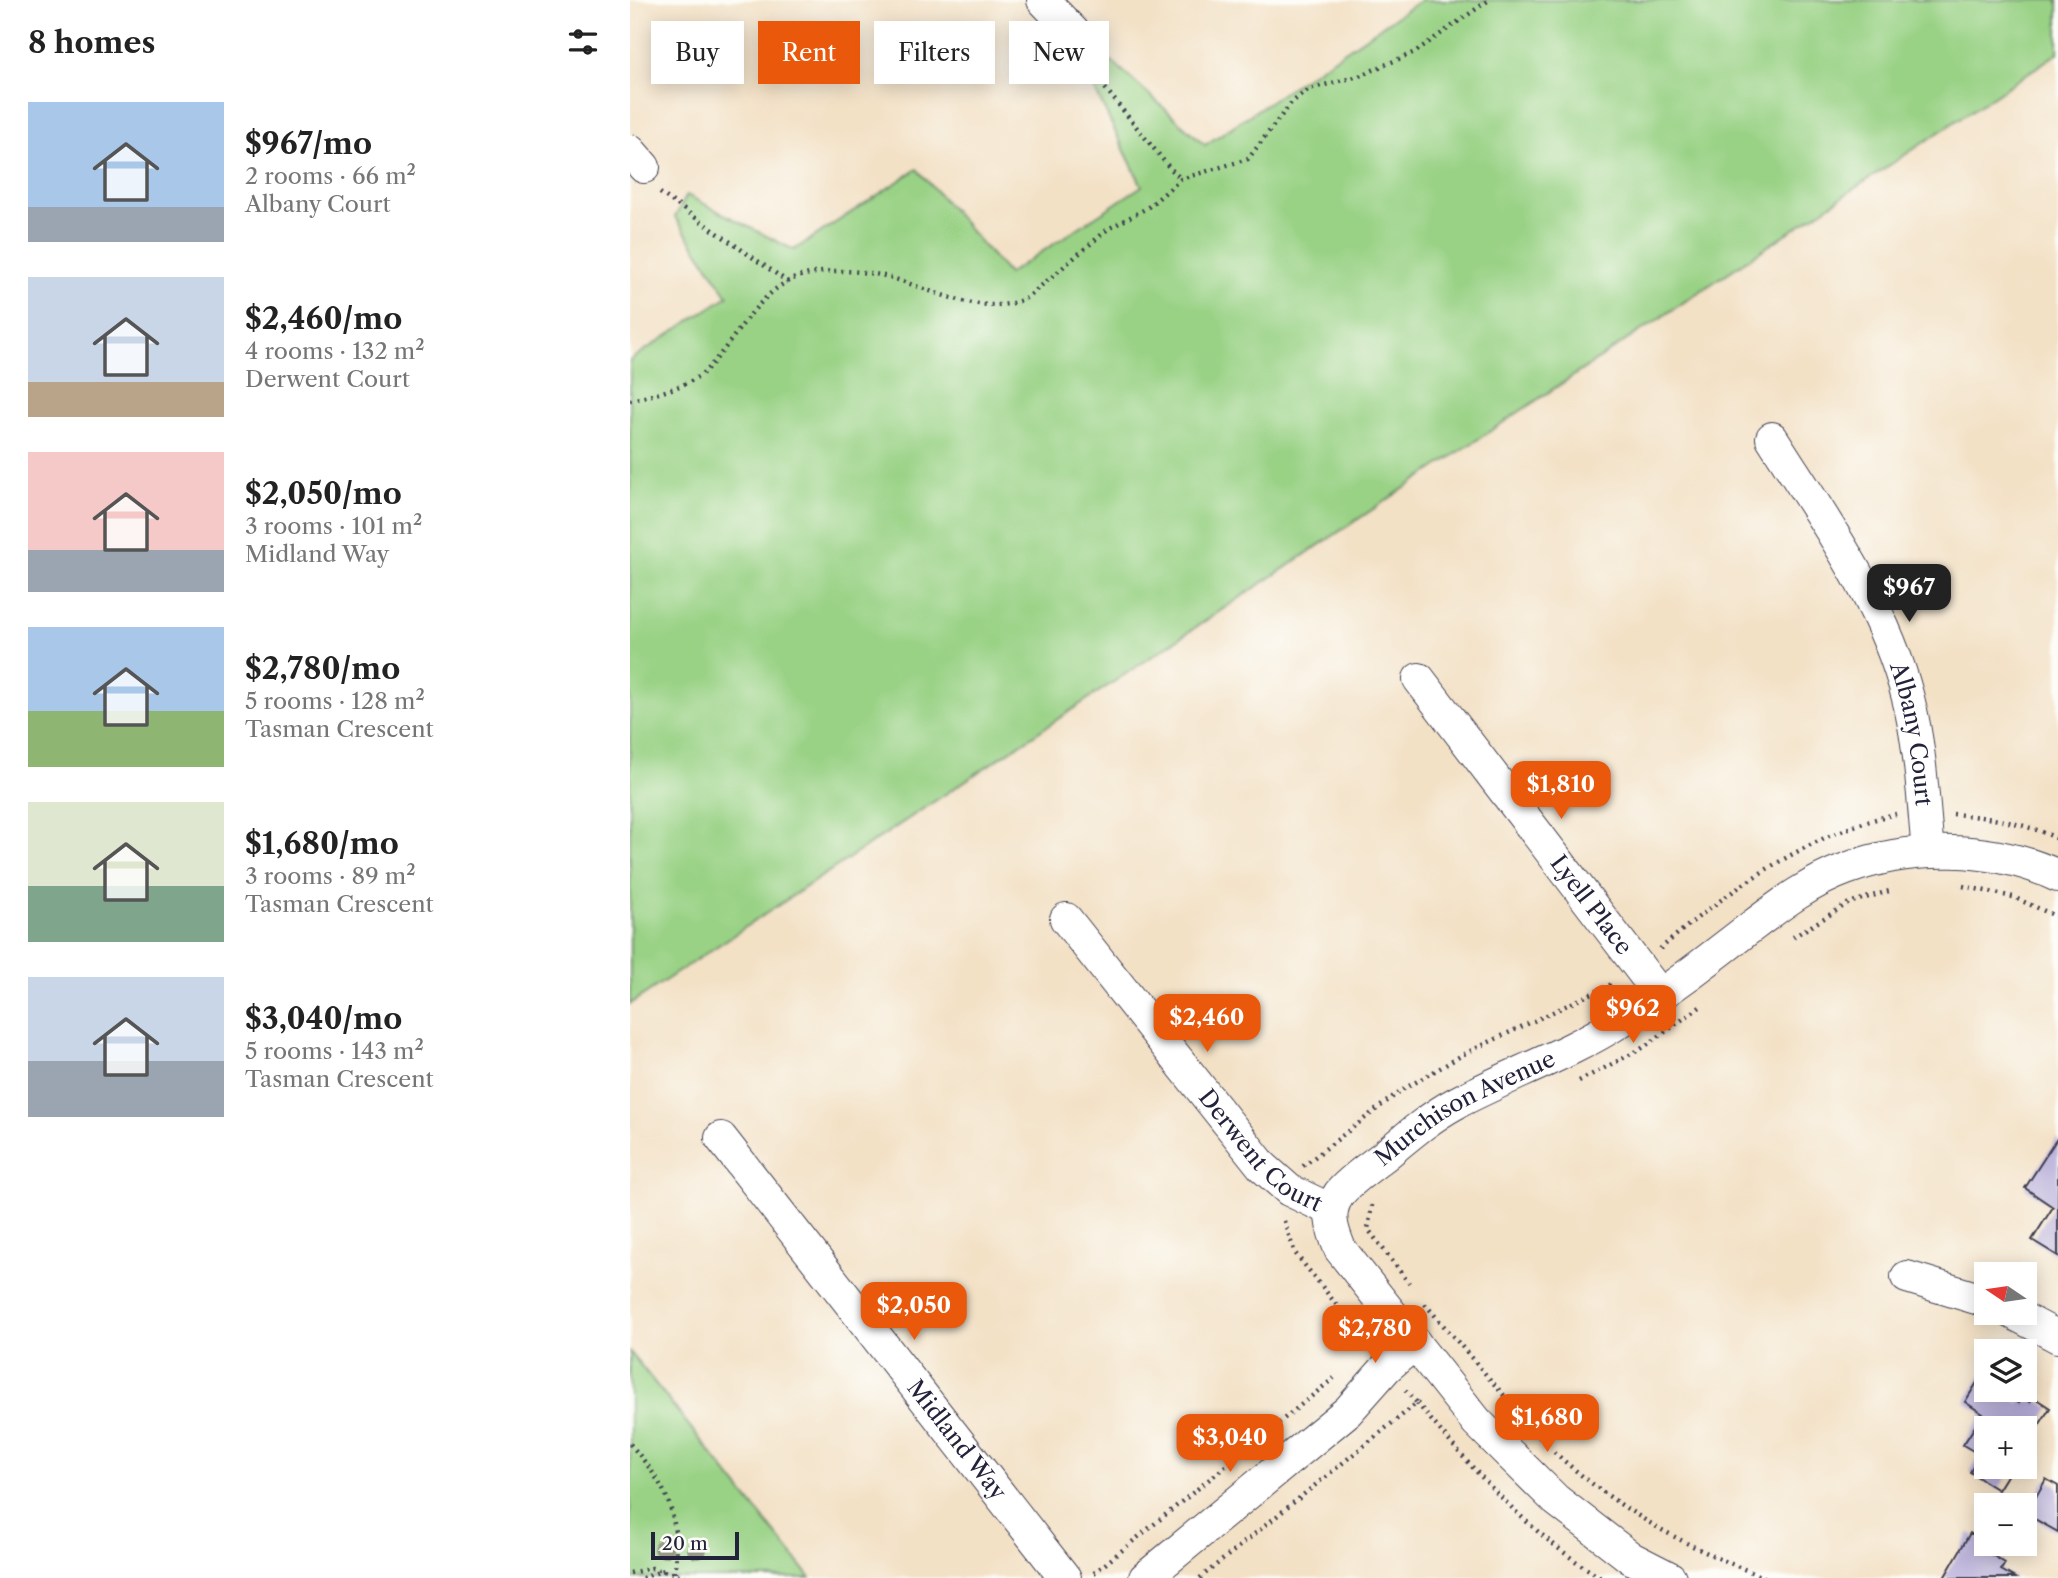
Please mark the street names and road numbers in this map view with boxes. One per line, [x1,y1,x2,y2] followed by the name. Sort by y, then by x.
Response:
[1884,658,1938,807] street label: Albany Court
[1544,849,1638,960] street label: Lyell Place
[1369,1044,1560,1172] street label: Murchison Avenue
[1193,1084,1327,1218] street label: Derwent Court
[901,1374,1013,1505] street label: Midland Way

